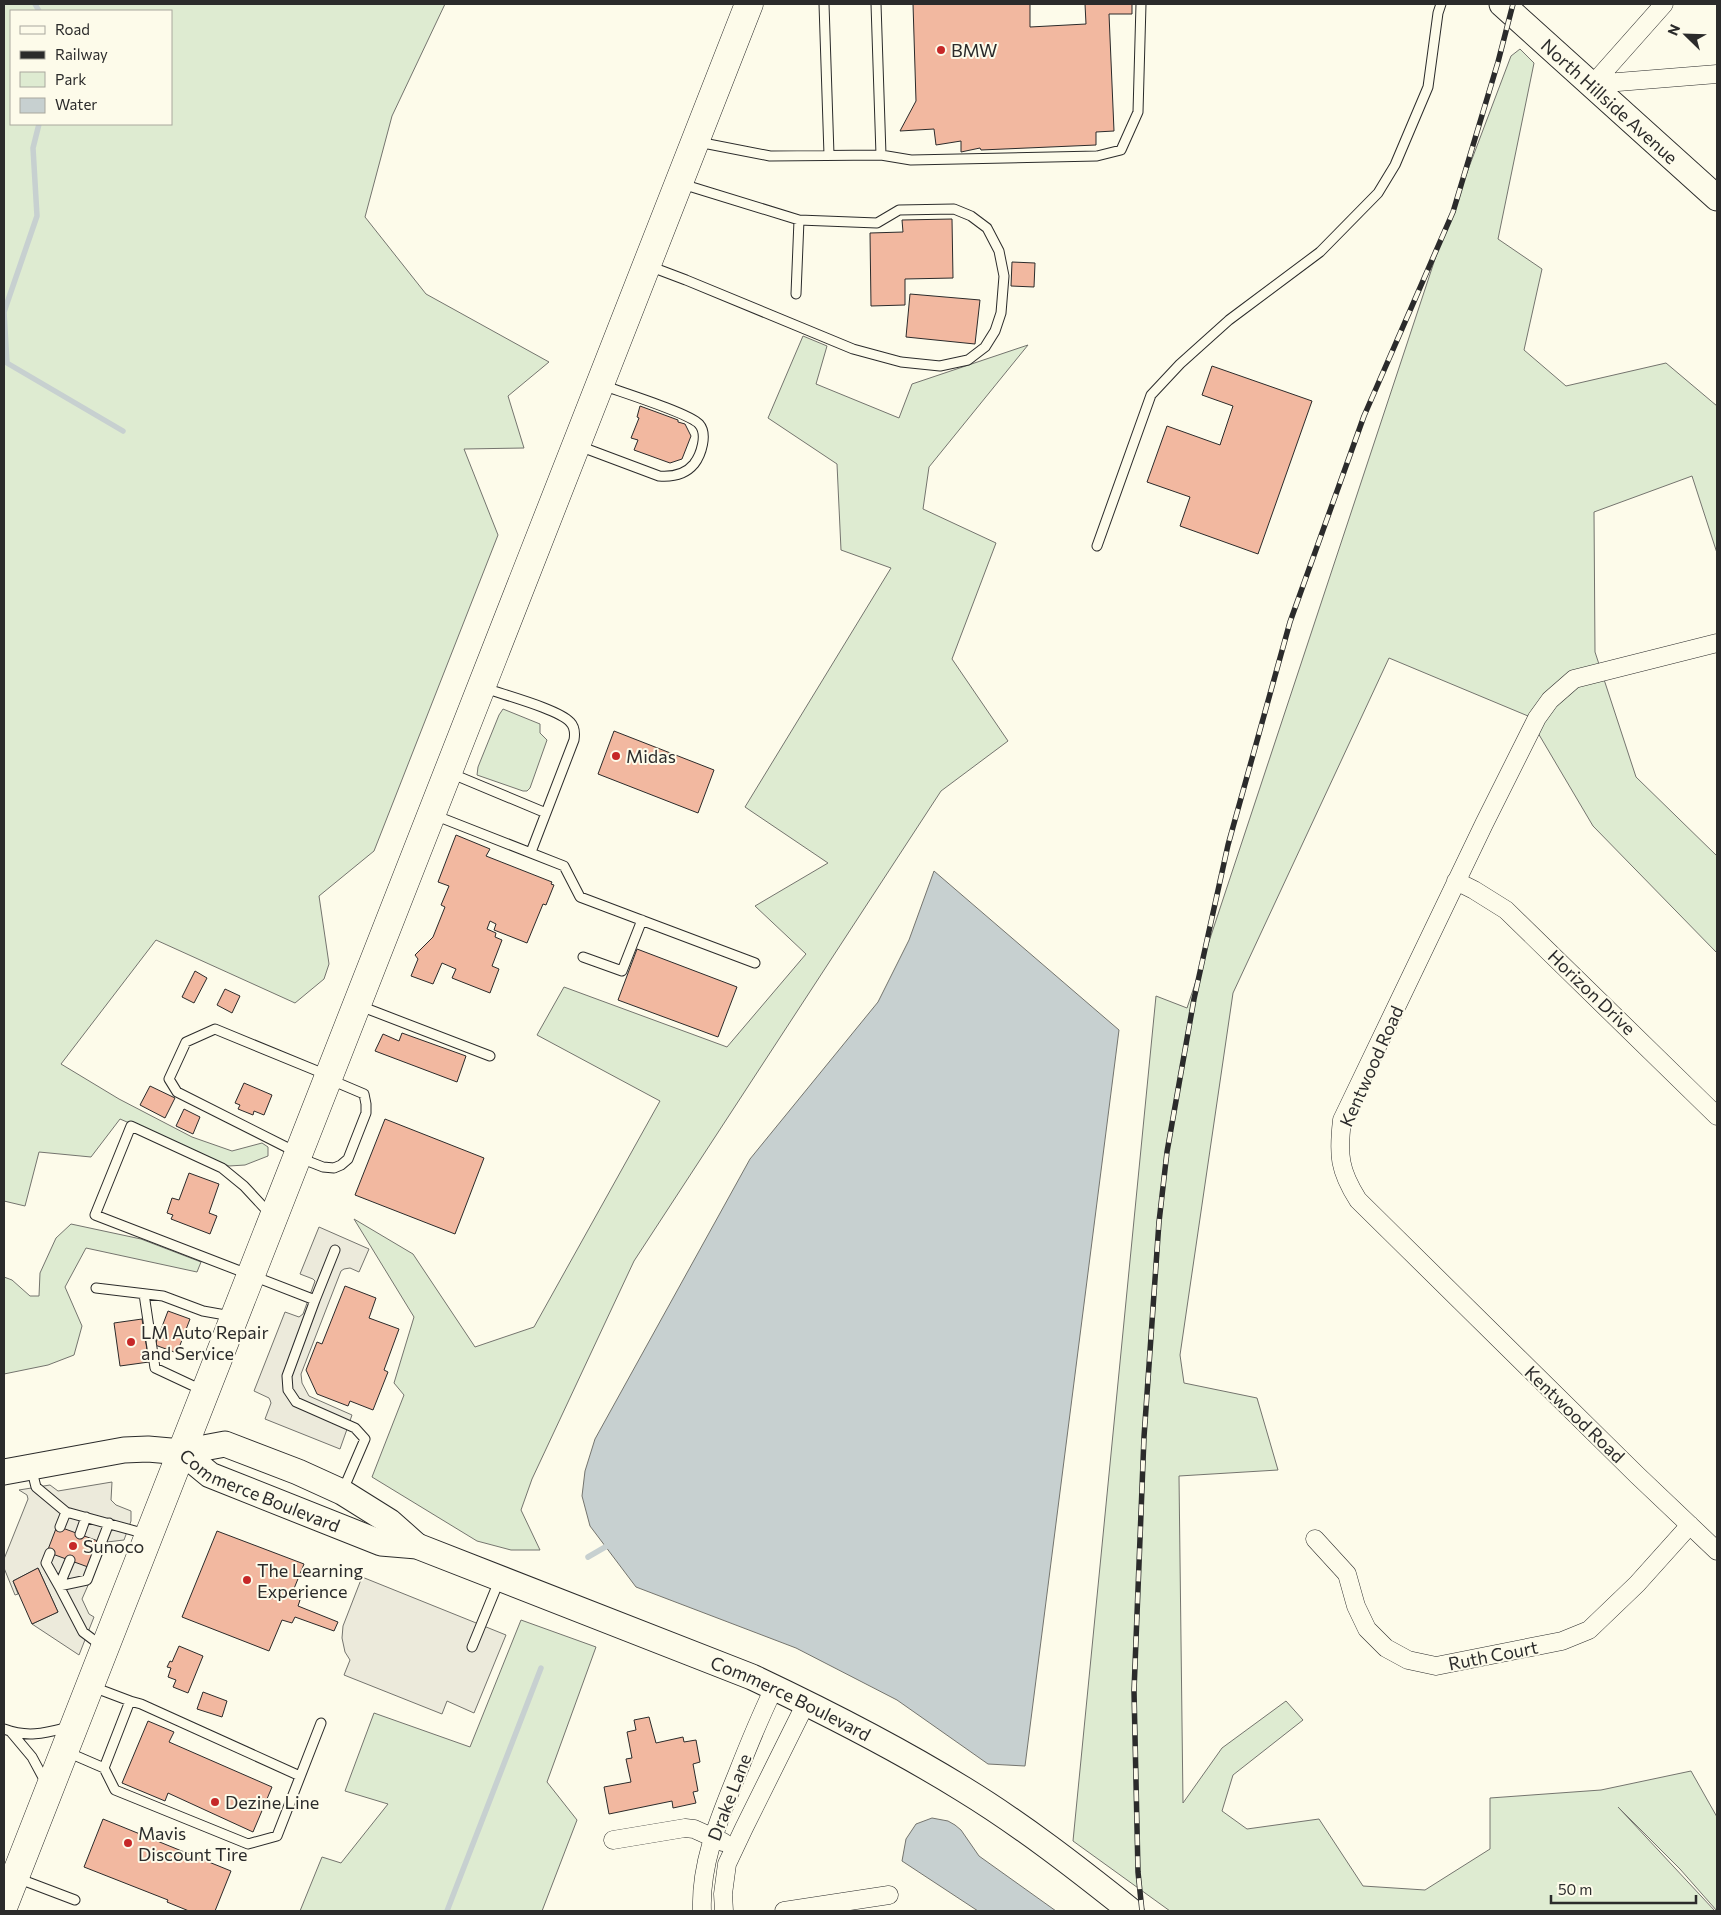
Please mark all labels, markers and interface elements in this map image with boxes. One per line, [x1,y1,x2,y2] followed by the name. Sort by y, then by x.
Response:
[10,10,172,125] legend
[1661,10,1711,60] north arrow
[55,20,90,38] text: Road
[1664,22,1683,38] text: N
[1537,34,1682,168] street label: North Hillside Avenue
[951,39,997,61] place label: BMW
[935,44,947,56] marker: BMW
[55,45,108,63] text: Railway
[55,70,86,88] text: Park
[55,95,97,113] text: Water
[626,745,676,767] place label: Midas
[610,750,622,762] marker: Midas
[1544,945,1640,1039] street label: Horizon Drive
[1334,1002,1408,1130] street label: Kentwood Road
[141,1321,269,1364] place label: LM Auto Repair and Service
[125,1336,137,1348] marker: LM Auto Repair and Service
[1521,1361,1629,1467] street label: Kentwood Road
[175,1444,343,1537] street label: Commerce Boulevard
[83,1535,144,1557] place label: Sunoco
[67,1540,79,1552] marker: Sunoco
[257,1559,363,1602] place label: The Learning Experience
[241,1574,253,1586] marker: The Learning Experience
[1446,1636,1540,1674] street label: Ruth Court
[707,1651,875,1745] street label: Commerce Boulevard
[702,1750,756,1844] street label: Drake Lane
[225,1791,319,1813] place label: Dezine Line
[209,1796,221,1808] marker: Dezine Line
[138,1822,247,1865] place label: Mavis Discount Tire
[122,1837,134,1849] marker: Mavis Discount Tire
[1551,1872,1696,1904] scale bar
[1558,1880,1592,1898] text: 50 m

